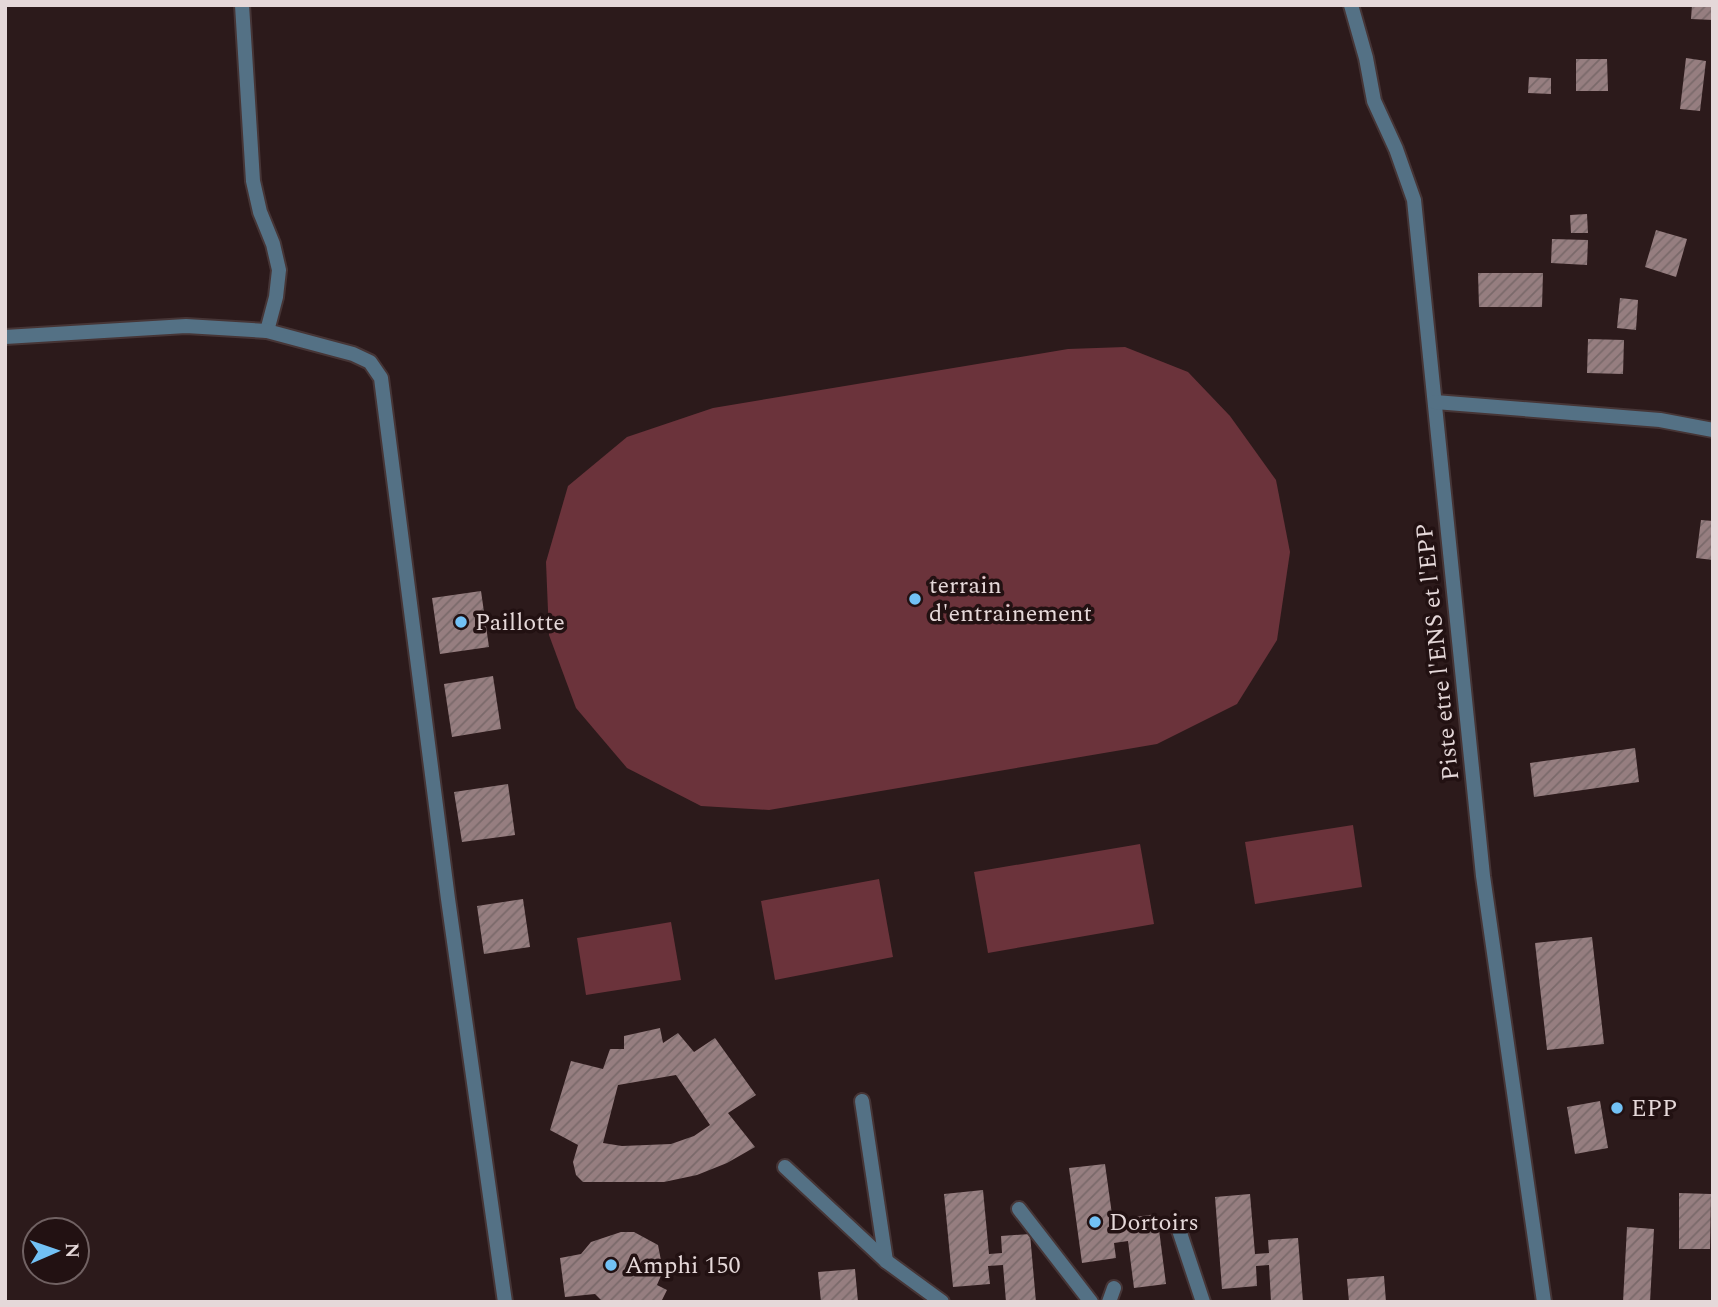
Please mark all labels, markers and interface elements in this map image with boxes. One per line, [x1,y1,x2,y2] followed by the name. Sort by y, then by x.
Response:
[1407,521,1469,782] street label: Piste etre l'ENS et l'EPP
[929,568,1092,632] place label: terrain d'entrainement
[907,591,923,607] marker: terrain d'entrainement
[475,605,565,641] place label: Paillotte
[453,614,469,630] marker: Paillotte
[1631,1091,1677,1127] place label: EPP
[1609,1100,1625,1116] marker: EPP
[1109,1205,1199,1241] place label: Dortoirs
[1087,1214,1103,1230] marker: Dortoirs
[21,1216,91,1286] north arrow
[57,1242,86,1259] text: N
[625,1248,741,1284] place label: Amphi 150
[603,1257,619,1273] marker: Amphi 150

